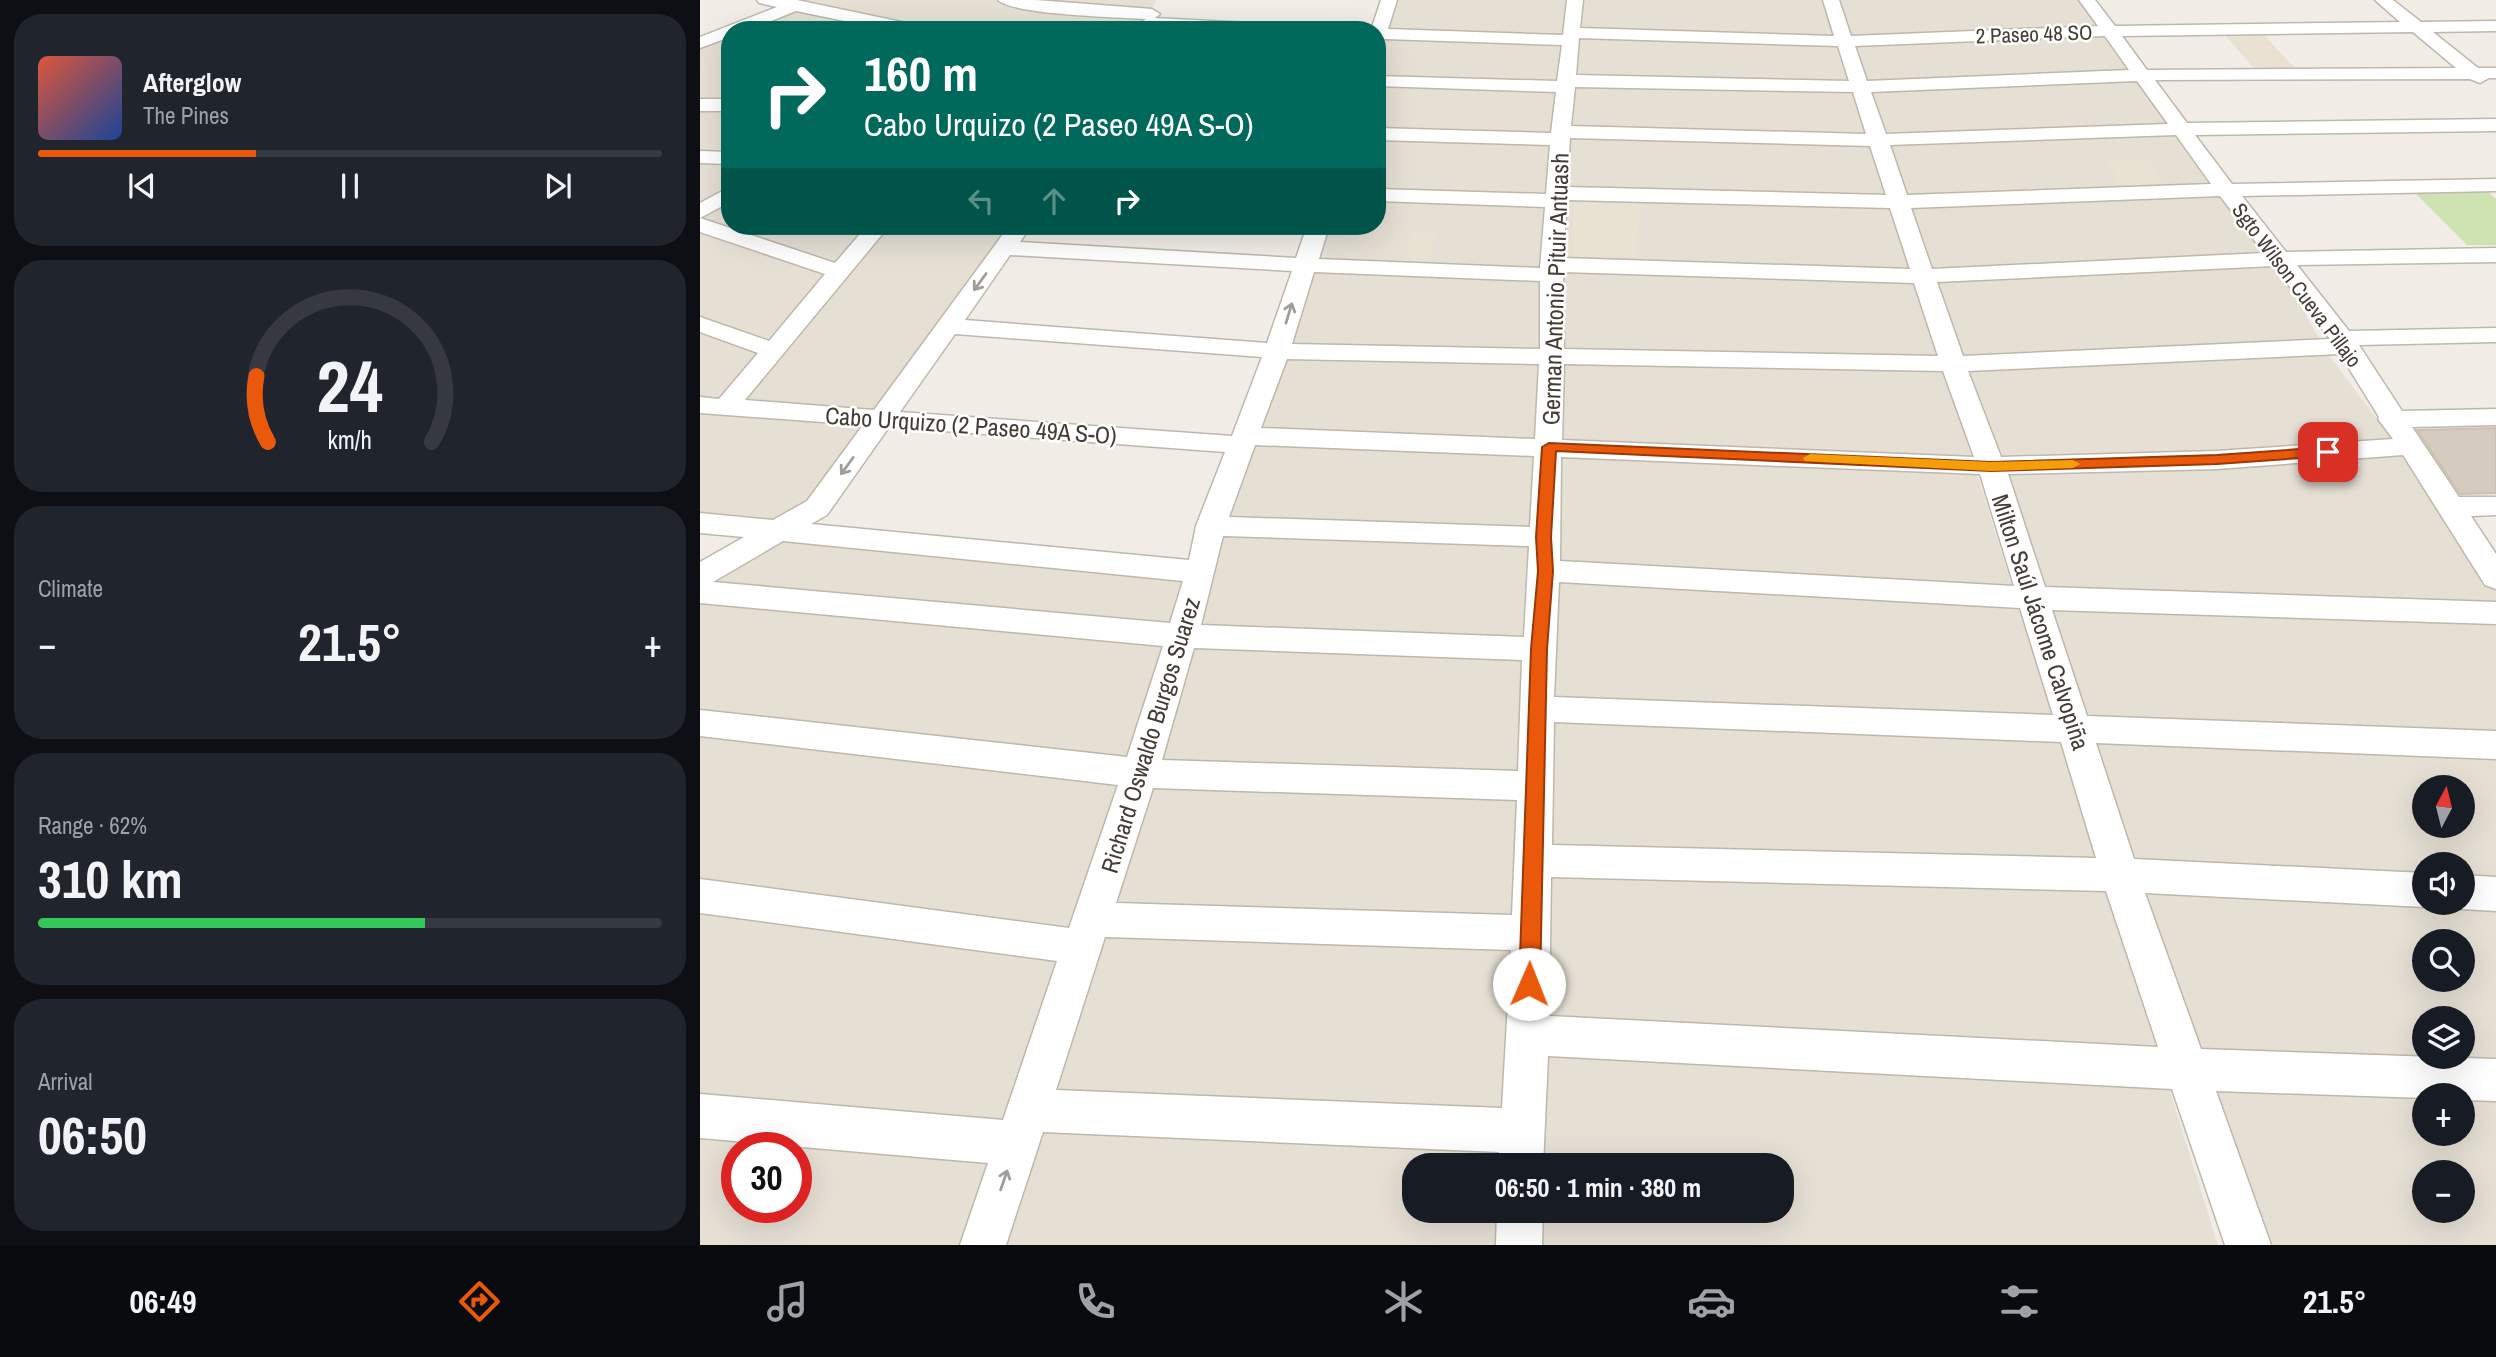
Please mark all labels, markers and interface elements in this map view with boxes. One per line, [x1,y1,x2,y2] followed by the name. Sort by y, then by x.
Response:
[1975,17,2093,51] street label: 2 Paseo 48 SO
[864,40,978,106] text: 160 m
[749,49,840,140] icon: right
[143,65,241,100] text: Afterglow
[143,100,229,131] text: The Pines
[864,103,1253,146] text: Cabo Urquizo (2 Paseo 49A S-O)
[1534,152,1576,426] street label: German Antonio Pituir Antuash
[123,167,161,205] icon: previous
[331,167,369,205] icon: pause
[539,167,577,205] icon: next
[962,182,1000,220] icon: left
[1035,182,1073,220] icon: ahead
[1108,182,1146,220] icon: right
[2226,197,2368,373] street label: Sgto Wilson Cueva Pillajo
[973,272,988,291] one-way arrow
[1283,302,1296,324] one-way arrow
[317,338,383,436] text: 24
[824,399,1118,451] street label: Cabo Urquizo (2 Paseo 49A S-O)
[2298,422,2358,482] pin
[328,423,372,457] text: km/h
[2309,433,2347,471] icon: arrive
[840,456,855,475] one-way arrow
[1985,490,2097,754] street label: Milton Saúl Jácome Calvopiña
[38,573,103,604] text: Climate
[1093,593,1207,877] street label: Richard Oswaldo Burgos Suarez
[298,607,402,677] text: 21.5°
[38,618,56,669] text: −
[644,618,662,669] text: +
[2412,775,2474,838] north arrow
[2412,775,2475,1223] map controls
[38,810,147,841] text: Range · 62%
[38,844,183,914] text: 310 km
[2412,852,2475,915] button: sound
[2412,929,2475,992] button: search
[1492,947,1566,1021] position arrow
[2412,1006,2475,1069] button: layers
[38,1066,93,1097] text: Arrival
[2412,1083,2475,1146] button: +
[38,1100,147,1170] text: 06:50
[721,1132,812,1223] speed limit sign: 30
[2412,1160,2475,1223] button: −
[999,1170,1011,1192] one-way arrow
[1495,1170,1701,1205] text: 06:50 · 1 min · 380 m
[455,1277,504,1326] icon: directions
[763,1277,812,1326] icon: music
[1071,1277,1120,1326] icon: phone
[1379,1277,1428,1326] icon: climate
[1687,1277,1736,1326] icon: car
[1995,1277,2044,1326] icon: filters
[129,1280,197,1323] text: 06:49
[2303,1280,2367,1323] text: 21.5°

